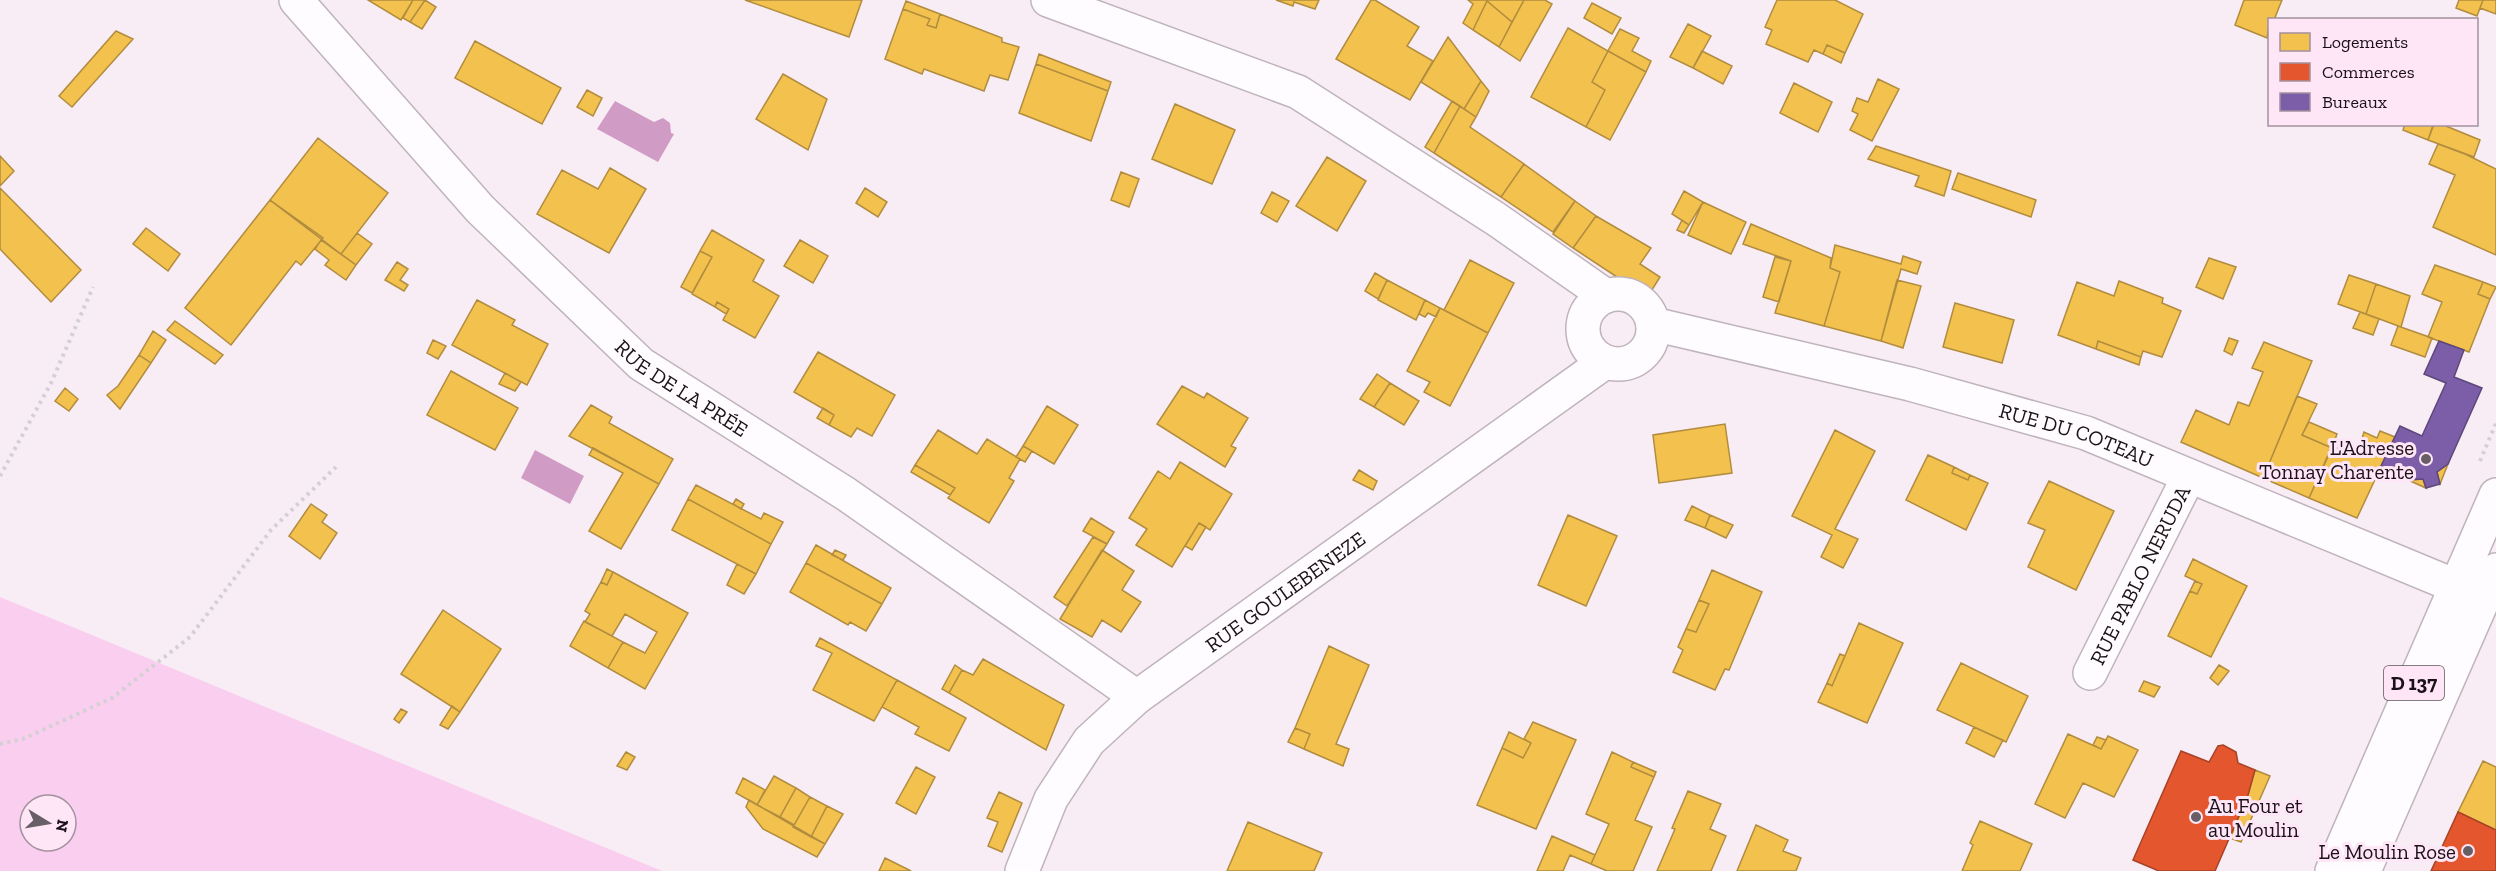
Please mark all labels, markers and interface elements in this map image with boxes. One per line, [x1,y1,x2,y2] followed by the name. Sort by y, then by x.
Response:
[2268,18,2478,126] legend
[2322,31,2408,53] text: Logements
[2322,61,2415,83] text: Commerces
[2322,91,2387,113] text: Bureaux
[610,334,753,441] street label: RUE DE LA PRÉE
[1997,397,2157,472] street label: RUE DU COTEAU
[2259,435,2414,484] place label: L'Adresse Tonnay Charente
[2419,452,2433,466] marker: L'Adresse Tonnay Charente
[2084,481,2195,668] street label: RUE PABLO NERUDA
[1200,525,1370,657] street label: RUE GOULEBENEZE
[2384,666,2444,700] road number: D 137
[18,793,78,853] north arrow
[2208,793,2303,842] place label: Au Four et au Moulin
[2189,810,2203,824] marker: Au Four et au Moulin
[52,818,73,834] text: N
[2319,839,2456,864] place label: Le Moulin Rose
[2461,844,2475,858] marker: Le Moulin Rose

